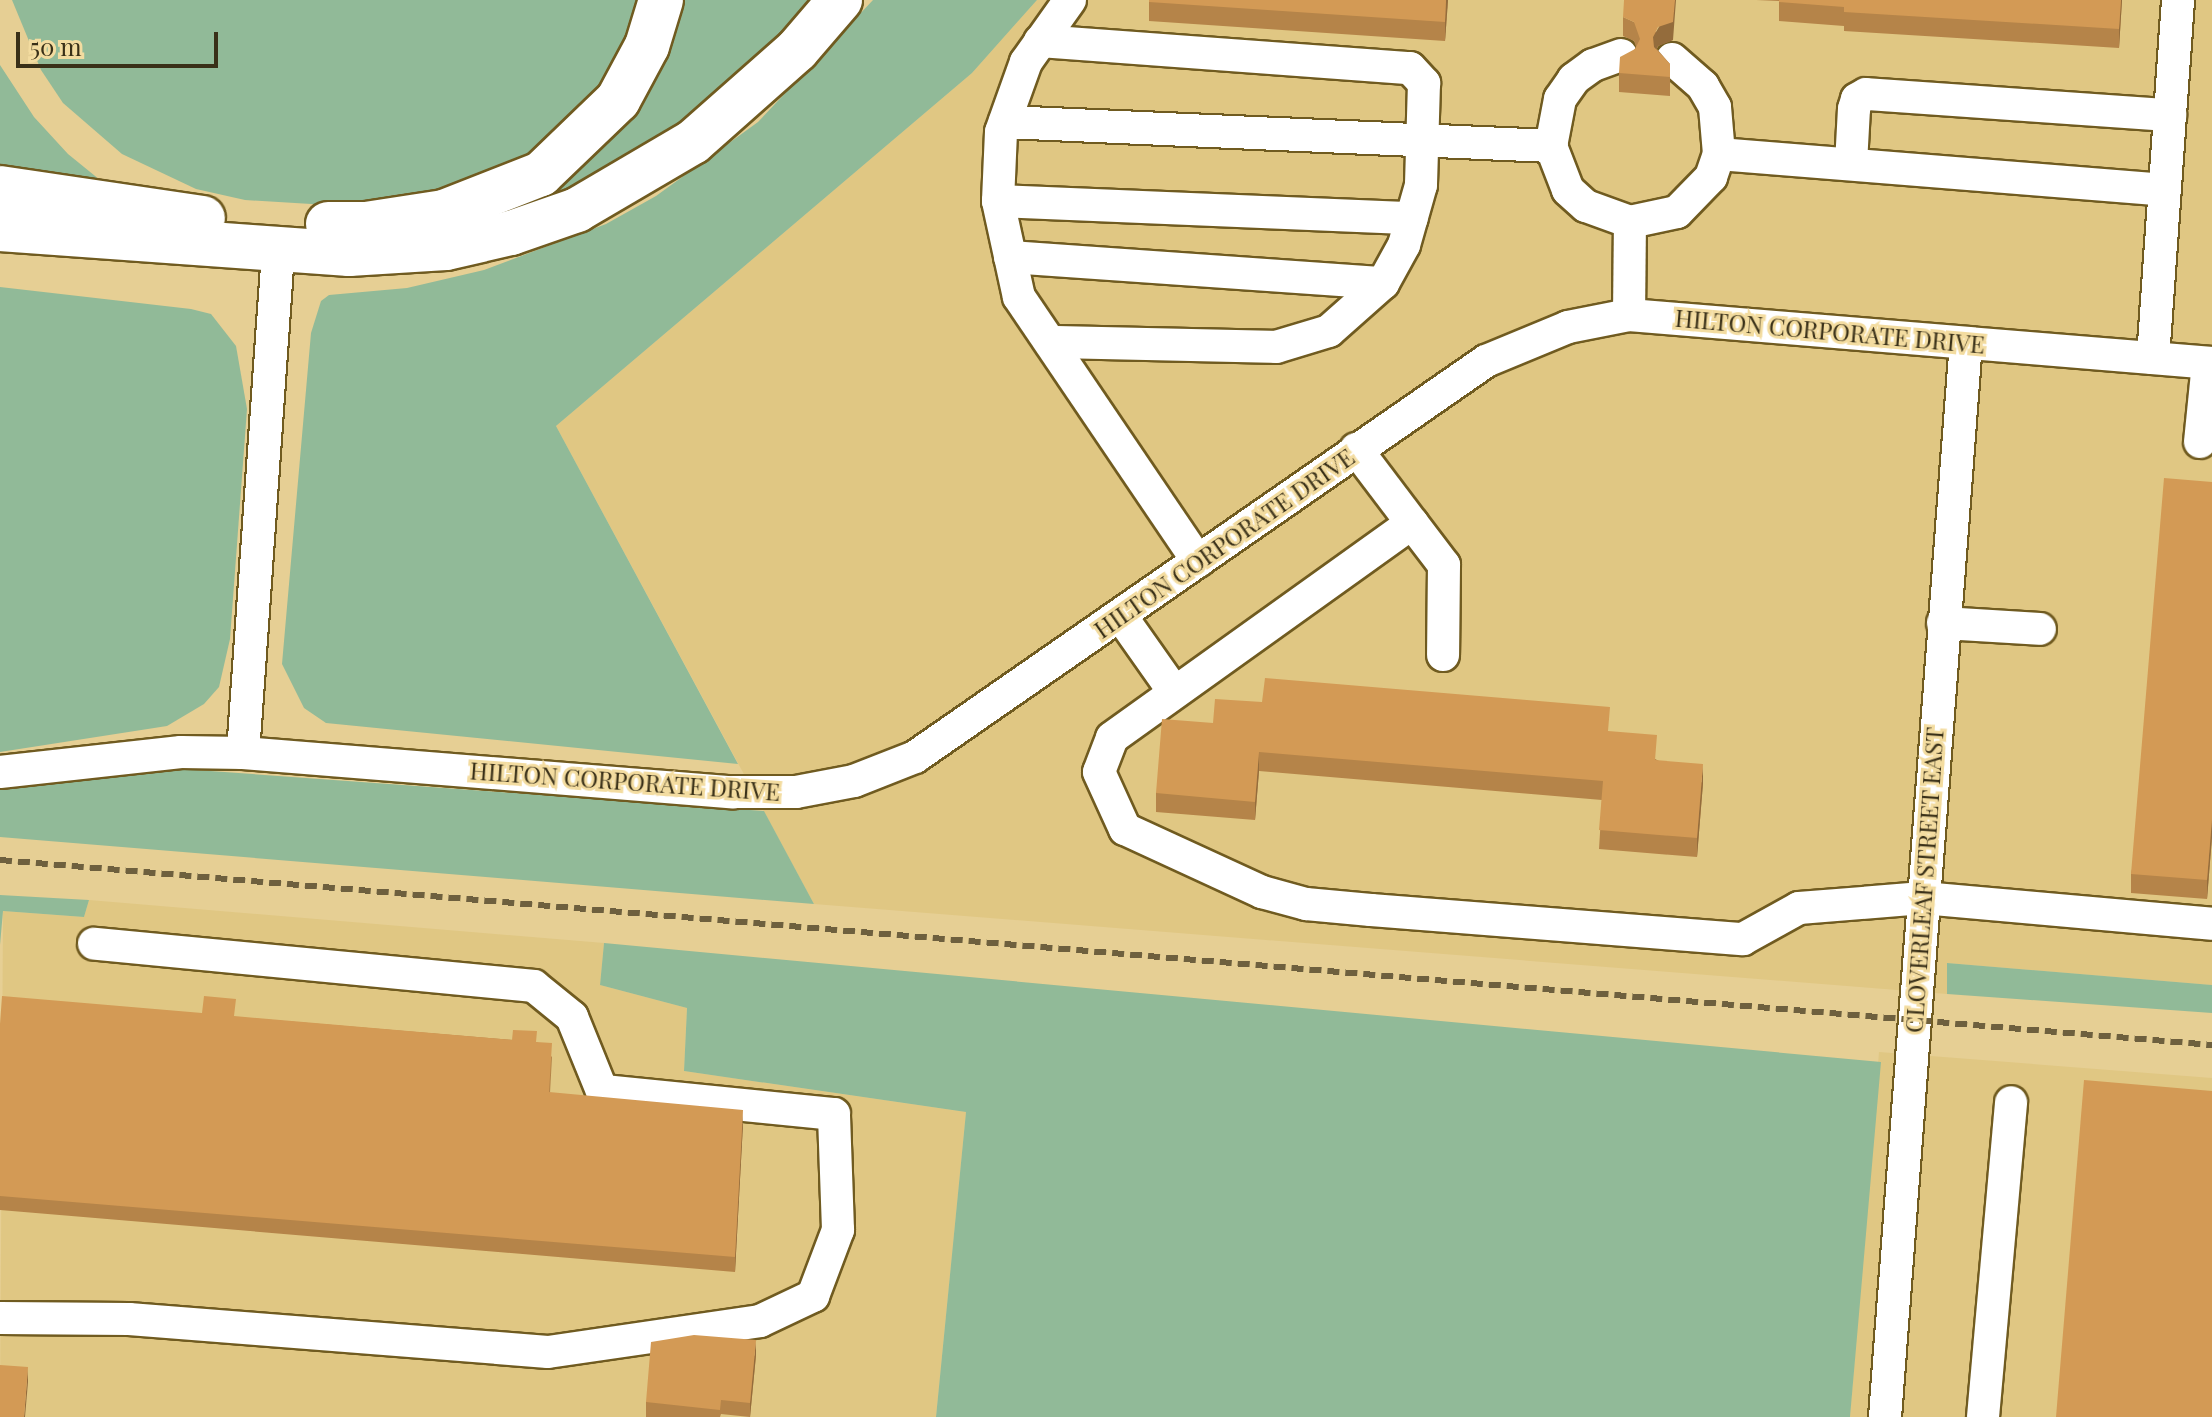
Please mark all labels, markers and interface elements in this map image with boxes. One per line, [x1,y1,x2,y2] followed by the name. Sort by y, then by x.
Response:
[20,16,222,66] scale bar
[30,30,82,62] text: 50 m
[1674,303,1986,359] street label: HILTON CORPORATE DRIVE
[1088,442,1360,644] street label: HILTON CORPORATE DRIVE
[1899,726,1949,1034] street label: CLOVERLEAF STREET EAST
[469,756,781,806] street label: HILTON CORPORATE DRIVE

